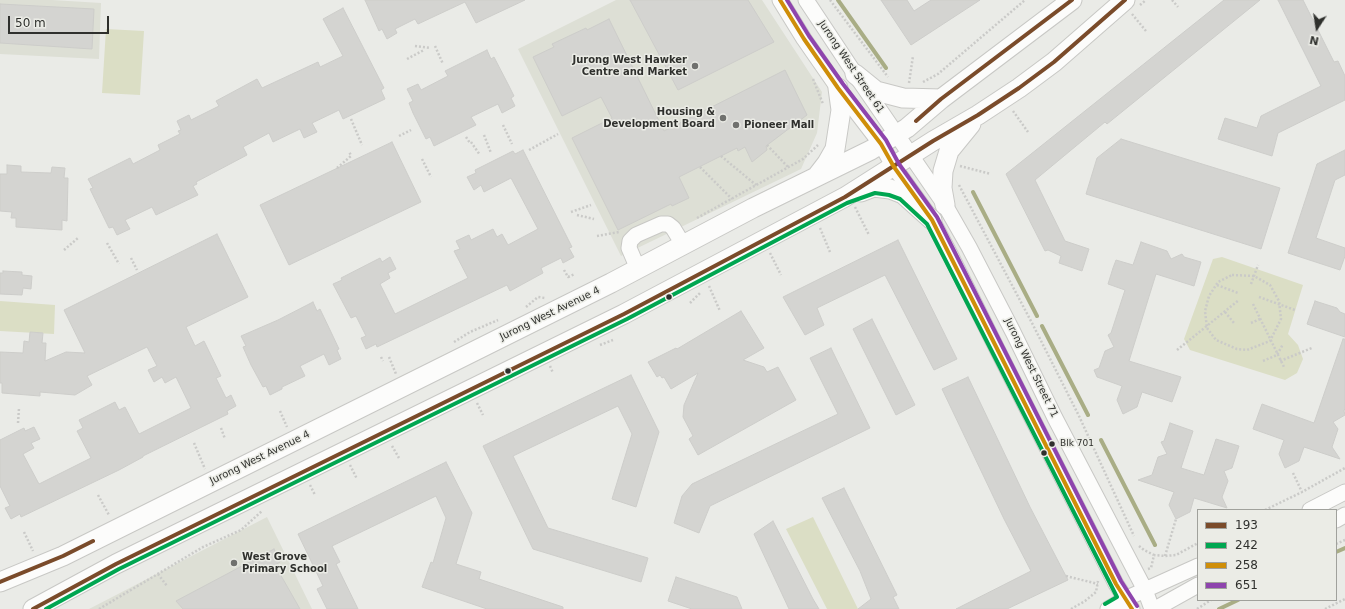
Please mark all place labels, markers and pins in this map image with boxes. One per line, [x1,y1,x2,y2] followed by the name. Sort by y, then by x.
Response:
[572,54,687,78] place label: Jurong West Hawker Centre and Market
[690,61,700,71] marker: Jurong West Hawker Centre and Market
[603,106,715,130] place label: Housing & Development Board
[718,113,728,123] marker: Housing & Development Board
[744,119,814,131] place label: Pioneer Mall
[731,120,741,130] marker: Pioneer Mall
[664,292,674,302] unlabelled marker
[503,366,513,376] unlabelled marker
[1047,439,1057,449] marker: Blk 701
[1060,439,1094,449] place label: Blk 701
[1039,448,1049,458] unlabelled marker
[242,551,327,574] place label: West Grove Primary School
[229,558,239,568] marker: West Grove Primary School

